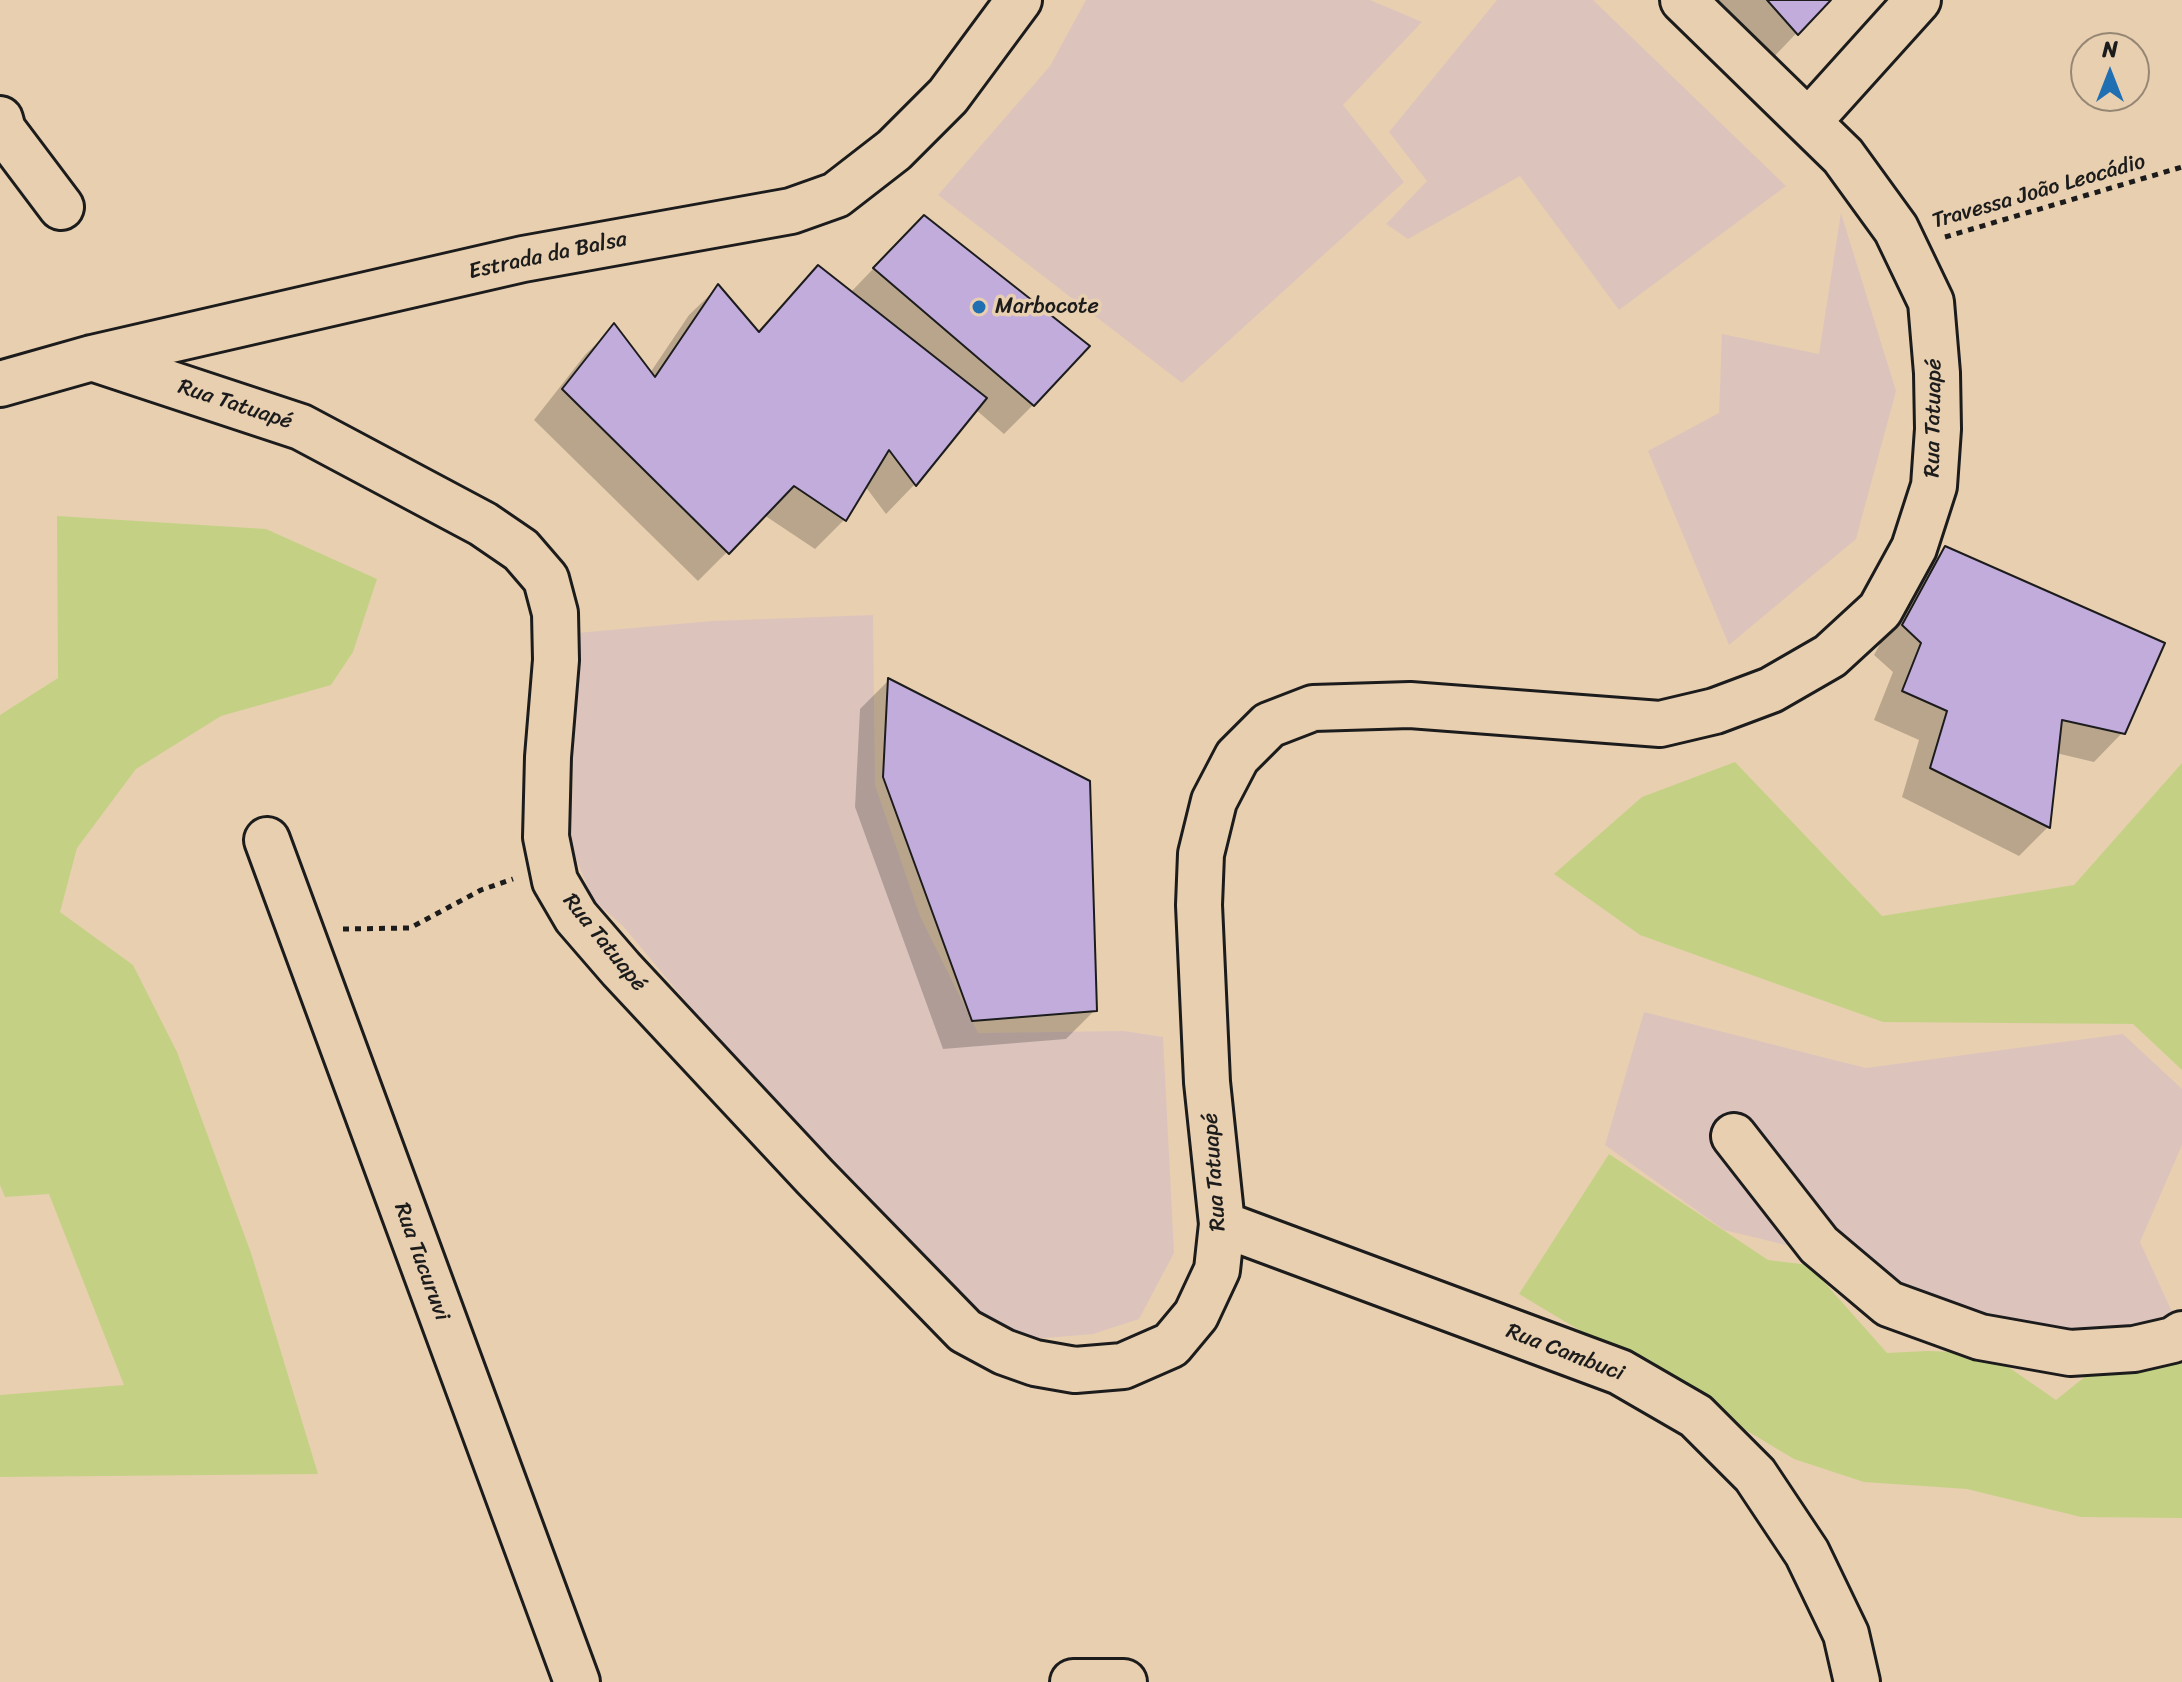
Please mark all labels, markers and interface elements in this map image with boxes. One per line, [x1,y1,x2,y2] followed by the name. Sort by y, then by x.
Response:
[2102,30,2118,69] text: N
[2070,32,2150,112] north arrow
[1929,149,2149,235] street label: Travessa João Leocádio
[466,226,630,286] street label: Estrada da Balsa
[995,294,1099,320] place label: Marbocote
[970,298,988,316] marker: Marbocote
[1920,358,1948,478] street label: Rua Tatuapé
[175,374,295,436] street label: Rua Tatuapé
[556,889,652,997] street label: Rua Tatuapé
[1198,1112,1232,1232] street label: Rua Tatuapé
[387,1199,455,1325] street label: Rua Tucuruvi
[1502,1318,1628,1388] street label: Rua Cambuci

